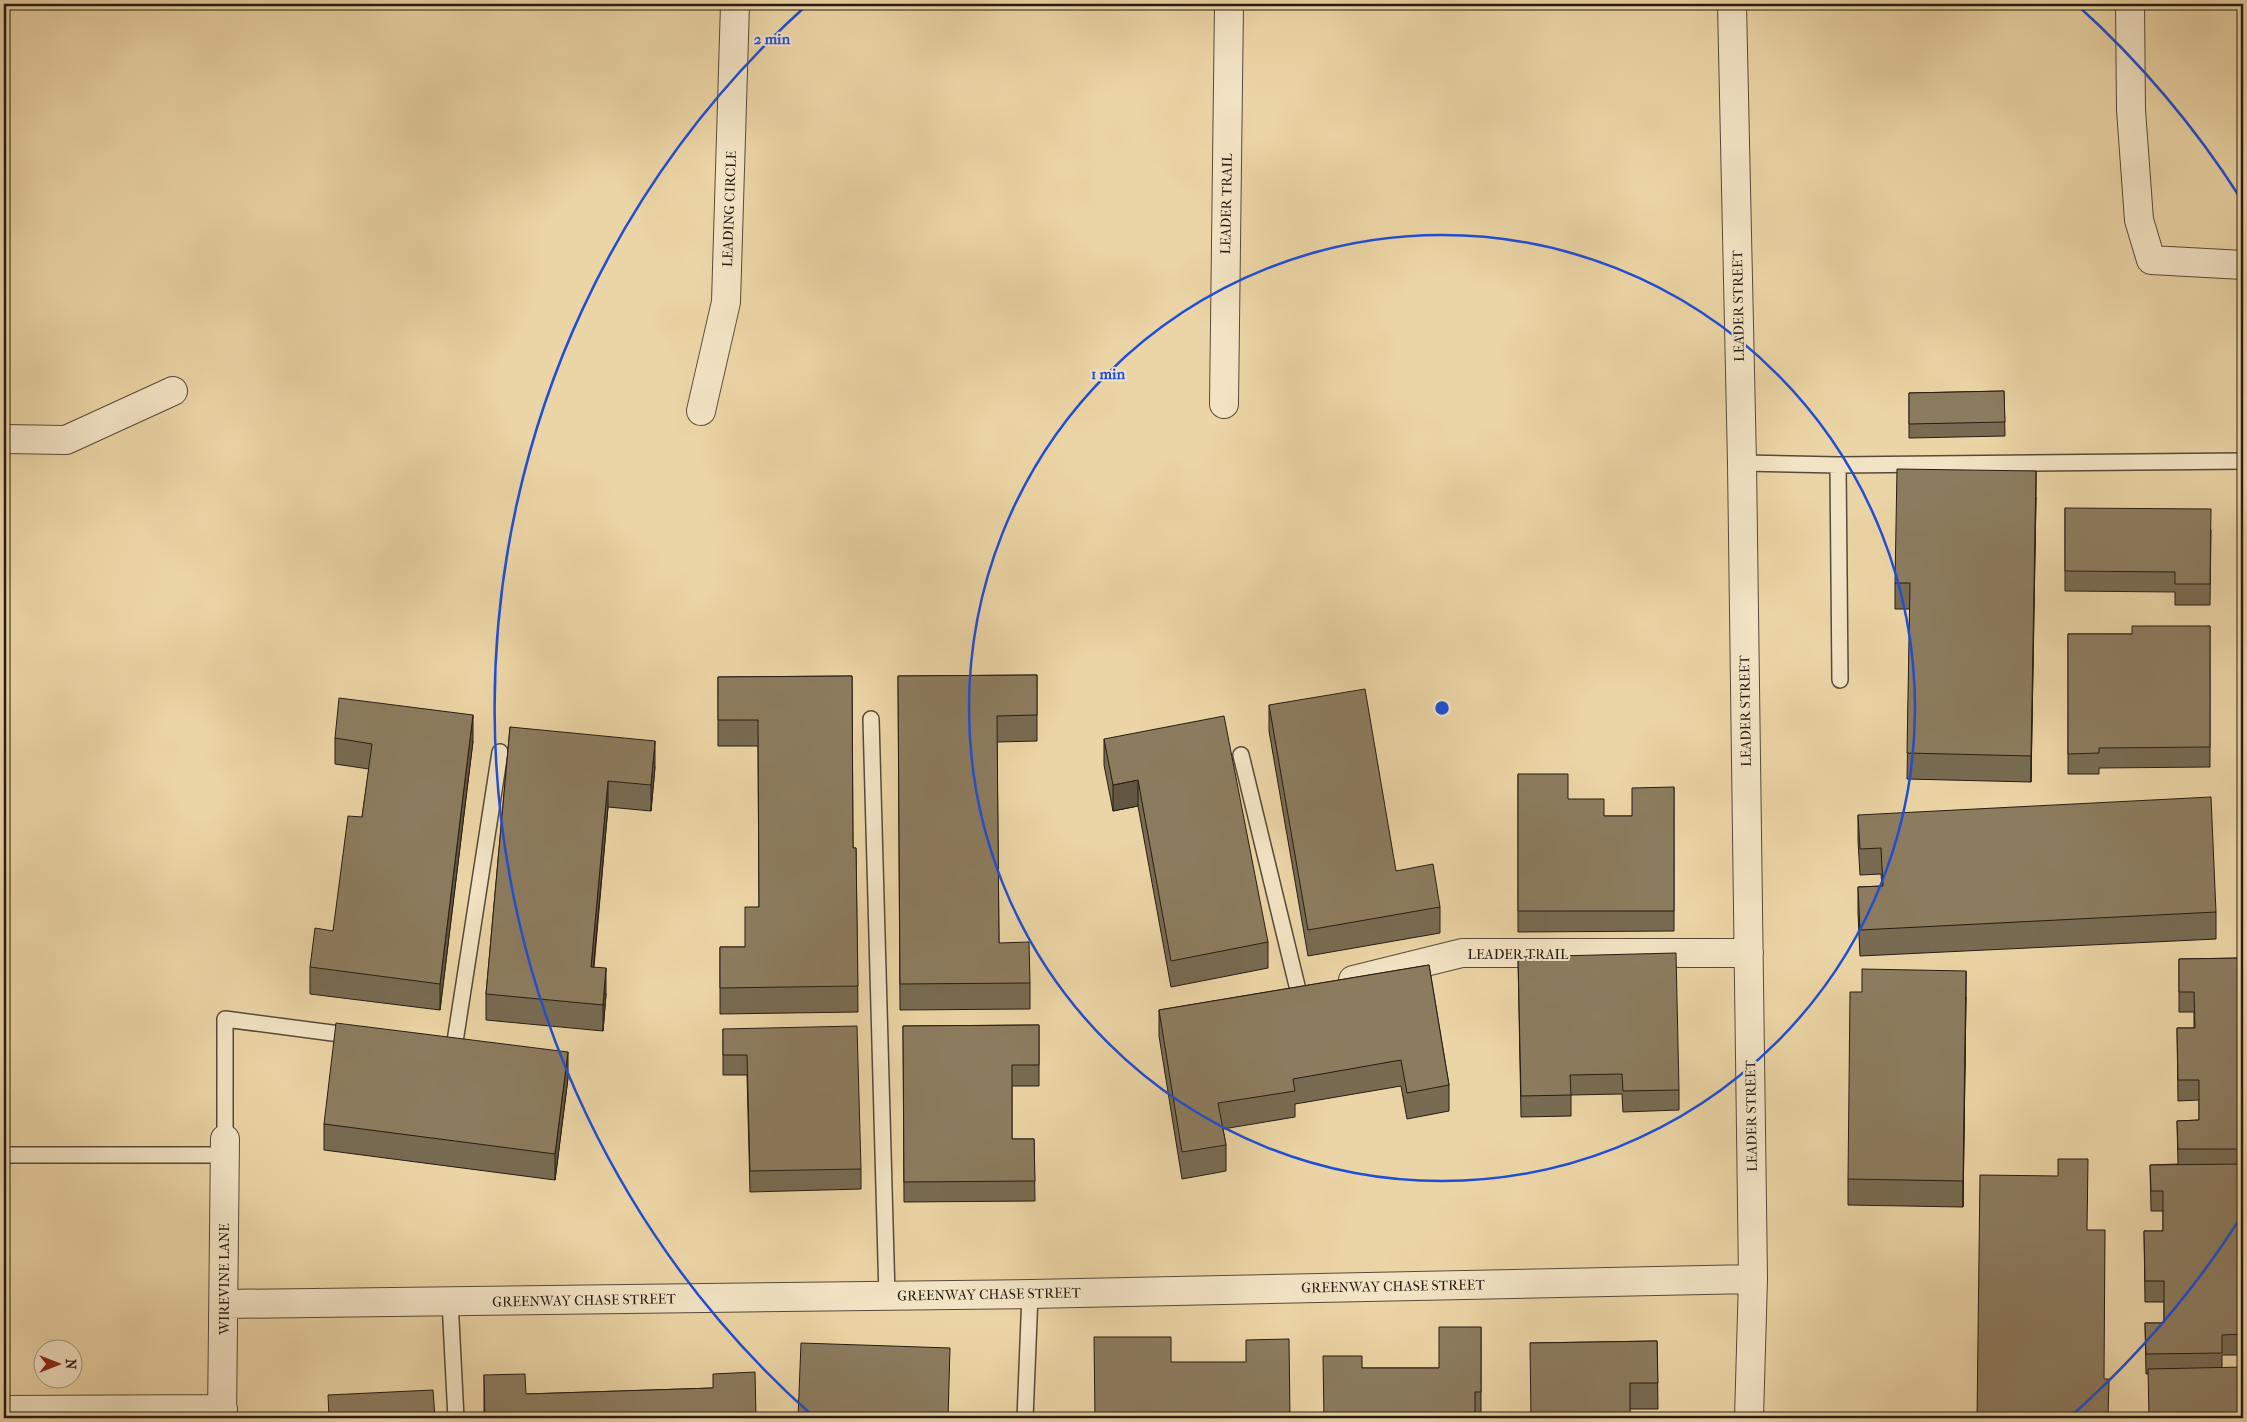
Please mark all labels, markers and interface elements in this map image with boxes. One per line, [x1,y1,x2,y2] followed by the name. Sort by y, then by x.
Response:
[754,30,791,48] text: 2 min
[719,150,740,268] street label: LEADING CIRCLE
[1217,153,1236,255] street label: LEADER TRAIL
[1729,249,1748,362] street label: LEADER STREET
[1091,365,1125,383] text: 1 min
[1736,654,1755,767] street label: LEADER STREET
[1433,699,1451,717] centre of rings
[1468,946,1569,963] street label: LEADER TRAIL
[1742,1059,1761,1172] street label: LEADER STREET
[216,1223,233,1336] street label: WIREVINE LANE
[1301,1276,1485,1297] street label: GREENWAY CHASE STREET
[897,1284,1081,1305] street label: GREENWAY CHASE STREET
[492,1290,676,1311] street label: GREENWAY CHASE STREET
[32,1340,82,1390] north arrow
[62,1359,79,1370] text: N

